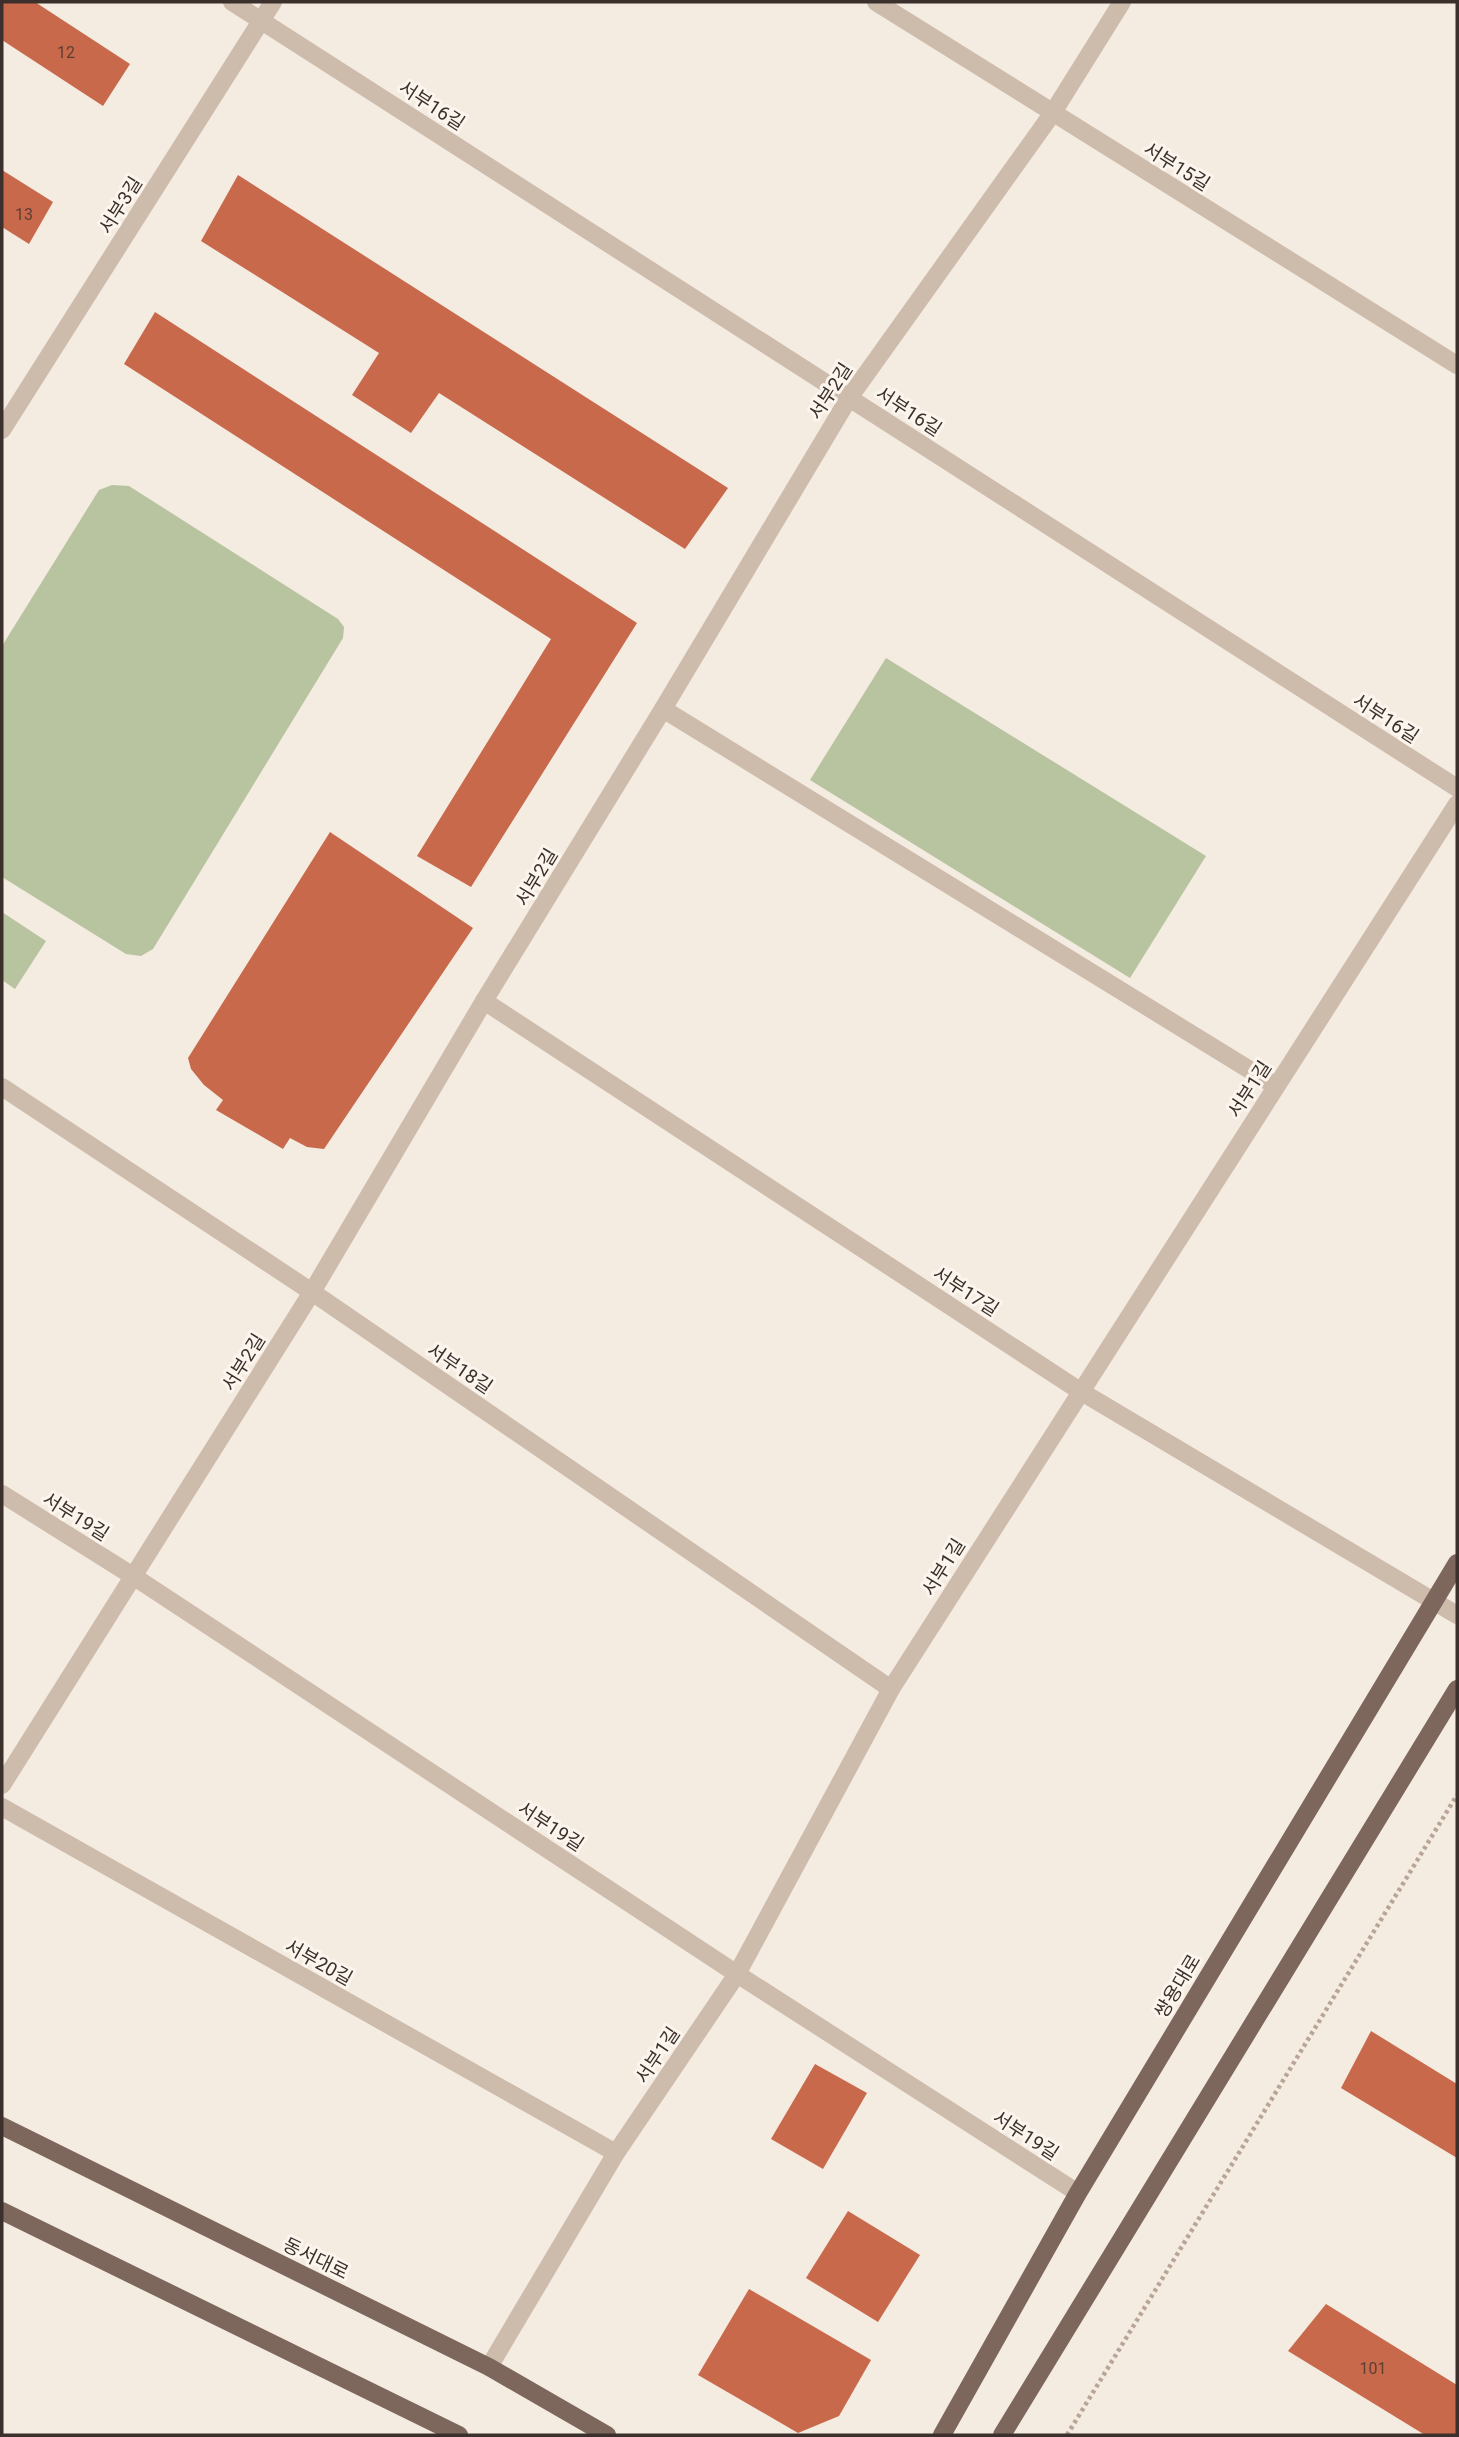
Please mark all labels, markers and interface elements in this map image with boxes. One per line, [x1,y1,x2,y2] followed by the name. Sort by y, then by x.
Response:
[57,43,75,62] house number: 12
[395,76,469,135] street label: 서부16길
[1139,137,1214,196] street label: 서부15길
[94,172,147,238] street label: 서부3길
[15,205,33,224] house number: 13
[804,359,857,424] street label: 서부2길
[872,382,946,441] street label: 서부16길
[1349,689,1423,748] street label: 서부16길
[510,844,563,910] street label: 서부2길
[1223,1057,1276,1122] street label: 서부1길
[929,1262,1003,1321] street label: 서부17길
[217,1329,270,1395] street label: 서부2길
[423,1338,497,1399] street label: 서부18길
[38,1487,113,1546] street label: 서부19길
[917,1534,970,1600] street label: 서부1길
[514,1797,588,1856] street label: 서부19길
[281,1934,357,1990] street label: 서부20길
[1150,1950,1205,2022] street label: 쌍용대로
[630,2023,685,2088] street label: 서부1길
[989,2106,1063,2165] street label: 서부19길
[279,2233,352,2284] street label: 동서대로
[1360,2359,1386,2378] house number: 101

